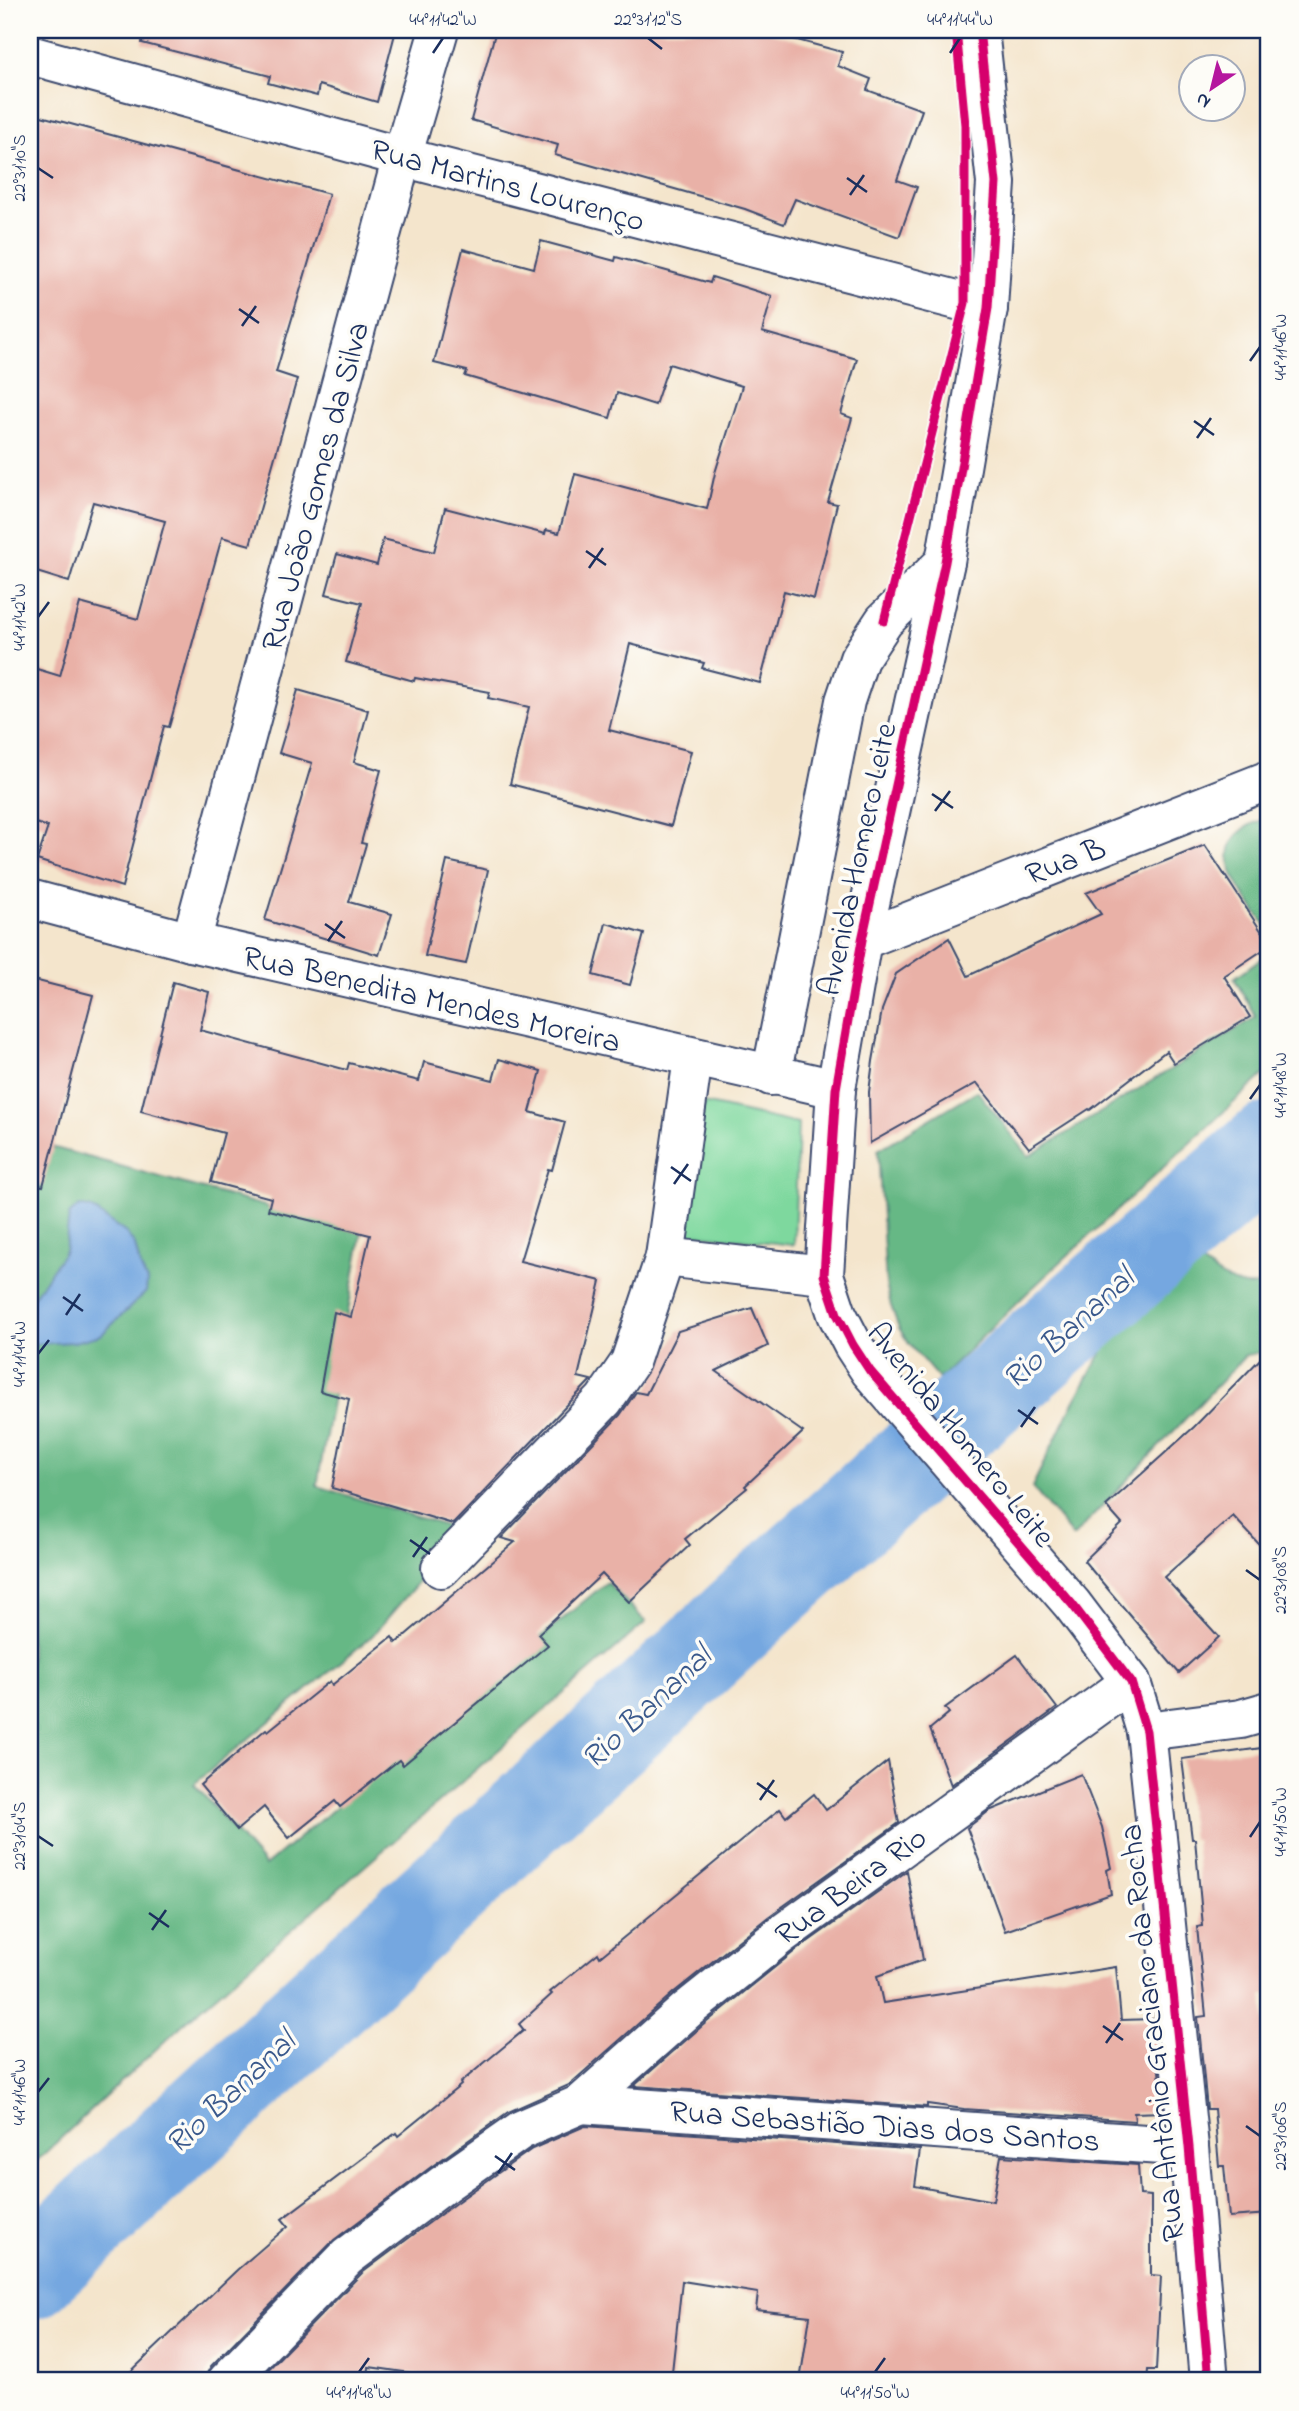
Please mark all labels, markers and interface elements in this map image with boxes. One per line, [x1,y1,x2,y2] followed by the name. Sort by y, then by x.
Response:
[409,8,477,34] text: 44°11'42"W
[614,8,682,34] text: 22°31'12"S
[927,8,993,34] text: 44°11'44"W
[1176,52,1246,122] north arrow
[1191,85,1217,115] text: N
[365,128,649,247] street label: Rua Martins Lourenço
[8,134,34,202] text: 22°31'10"S
[1269,314,1295,380] text: 44°11'46"W
[251,317,384,657] street label: Rua João Gomes da Silva
[8,583,34,651] text: 44°11'42"W
[808,718,911,1001] street label: Avenida Homero Leite
[1019,827,1113,900] street label: Rua B
[238,935,625,1068] street label: Rua Benedita Mendes Moreira
[1269,1052,1295,1118] text: 44°11'48"W
[993,1255,1149,1402] water label: Rio Bananal
[853,1313,1065,1560] street label: Avenida Homero Leite
[8,1321,34,1387] text: 44°11'44"W
[1269,1546,1295,1614] text: 22°31'08"S
[572,1633,726,1782] water label: Rio Bananal
[1269,1787,1295,1857] text: 44°11'50"W
[8,1802,34,1870] text: 22°31'04"S
[766,1816,938,1959] street label: Rua Beira Rio
[1109,1822,1200,2244] street label: Rua Antônio Graciano da Rocha
[156,2018,310,2167] water label: Rio Bananal
[8,2059,34,2125] text: 44°11'46"W
[668,2090,1101,2167] street label: Rua Sebastião Dias dos Santos
[1269,2101,1295,2171] text: 22°31'06"S
[326,2381,392,2407] text: 44°11'48"W
[840,2381,910,2407] text: 44°11'50"W

